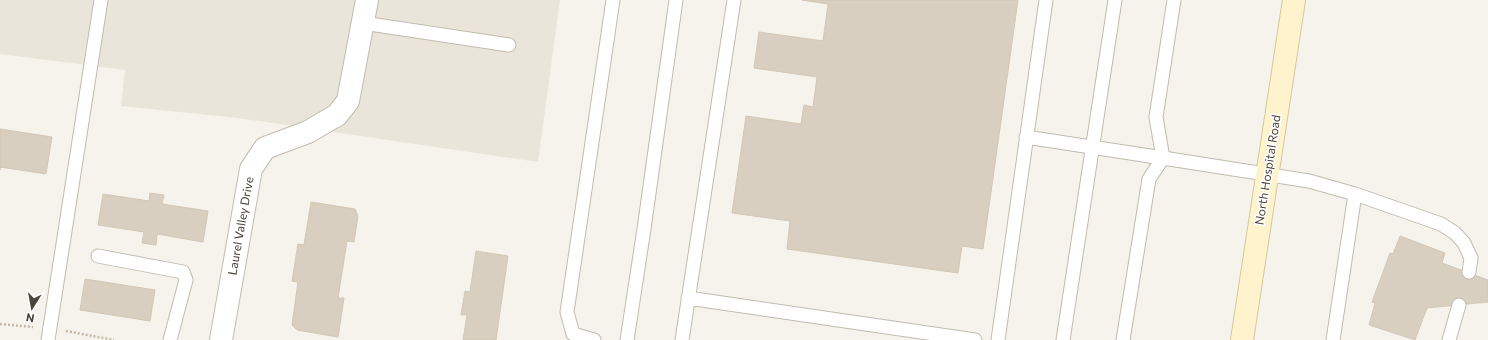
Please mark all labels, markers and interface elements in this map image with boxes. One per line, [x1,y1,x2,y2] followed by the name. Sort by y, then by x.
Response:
[1251,114,1283,226] street label: North Hospital Road
[224,175,256,276] street label: Laurel Valley Drive
[12,288,52,328] north arrow
[25,311,35,325] text: N

